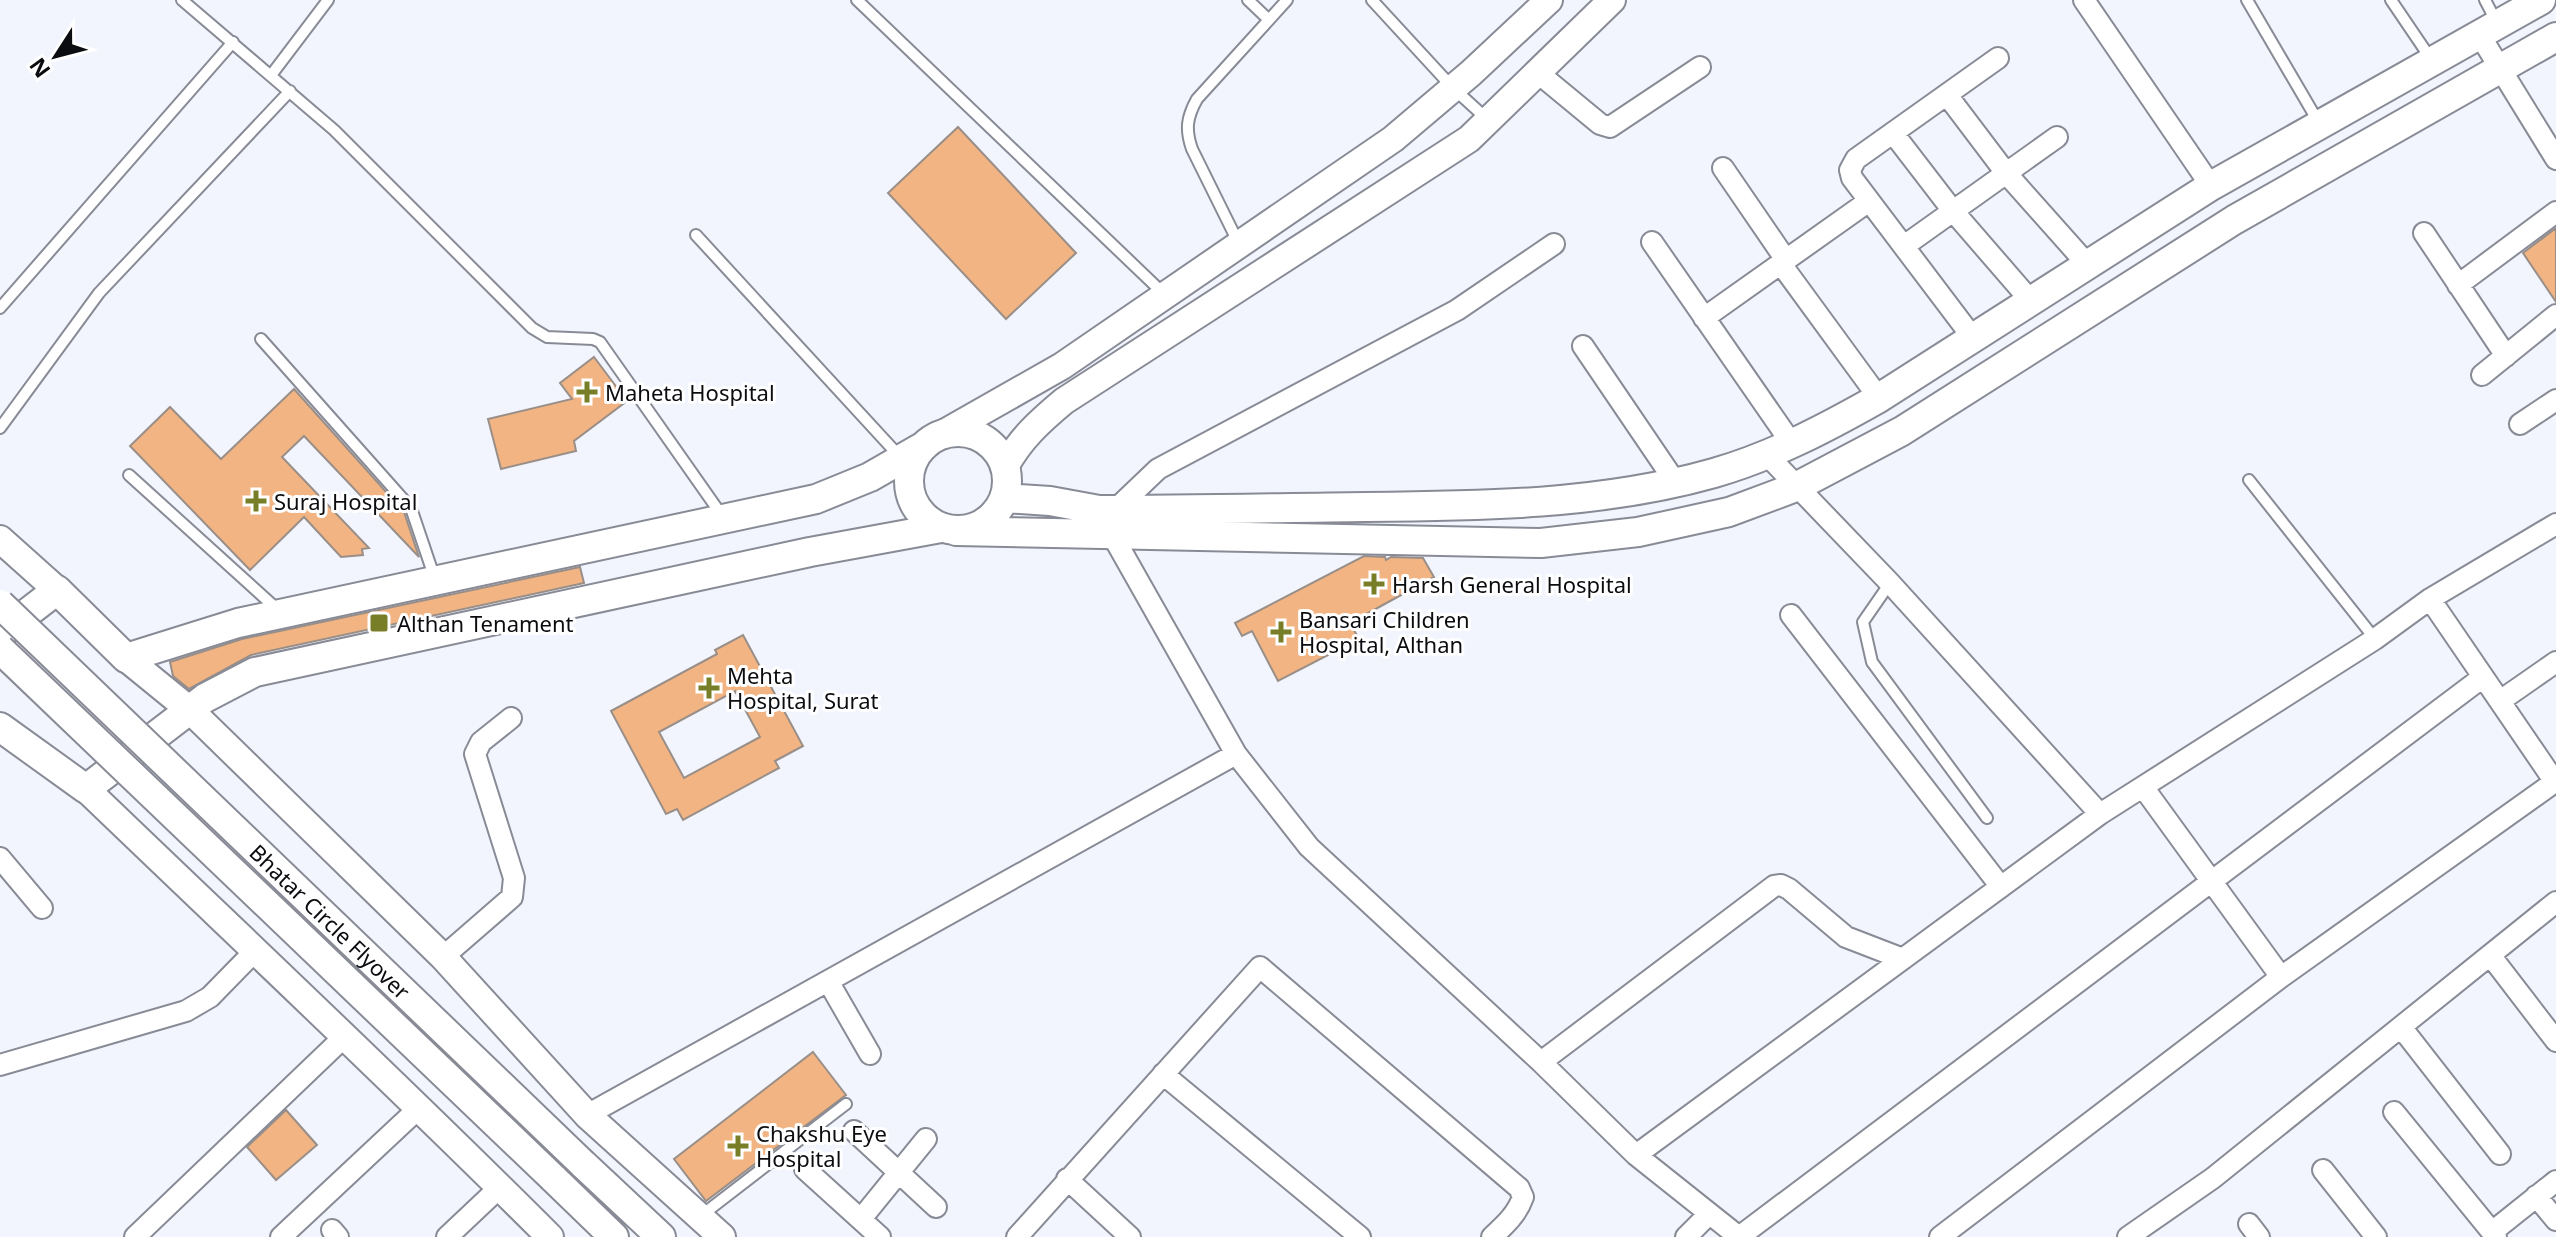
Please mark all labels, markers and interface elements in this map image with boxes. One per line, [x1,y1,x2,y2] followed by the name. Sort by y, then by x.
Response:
[16,16,96,96] north arrow
[22,52,56,84] text: N
[605,377,775,407] place label: Maheta Hospital
[576,381,598,403] marker: Maheta Hospital
[274,486,417,516] place label: Suraj Hospital
[245,490,267,512] marker: Suraj Hospital
[1392,569,1632,599] place label: Harsh General Hospital
[1363,573,1385,595] marker: Harsh General Hospital
[1299,604,1470,659] place label: Bansari Children Hospital, Althan
[397,608,574,638] place label: Althan Tenament
[368,612,390,634] marker: Althan Tenament
[1270,621,1292,643] marker: Bansari Children Hospital, Althan
[727,660,879,715] place label: Mehta Hospital, Surat
[698,677,720,699] marker: Mehta Hospital, Surat
[243,837,417,1006] street label: Bhatar Circle Flyover
[756,1118,887,1173] place label: Chakshu Eye Hospital
[727,1135,749,1157] marker: Chakshu Eye Hospital

